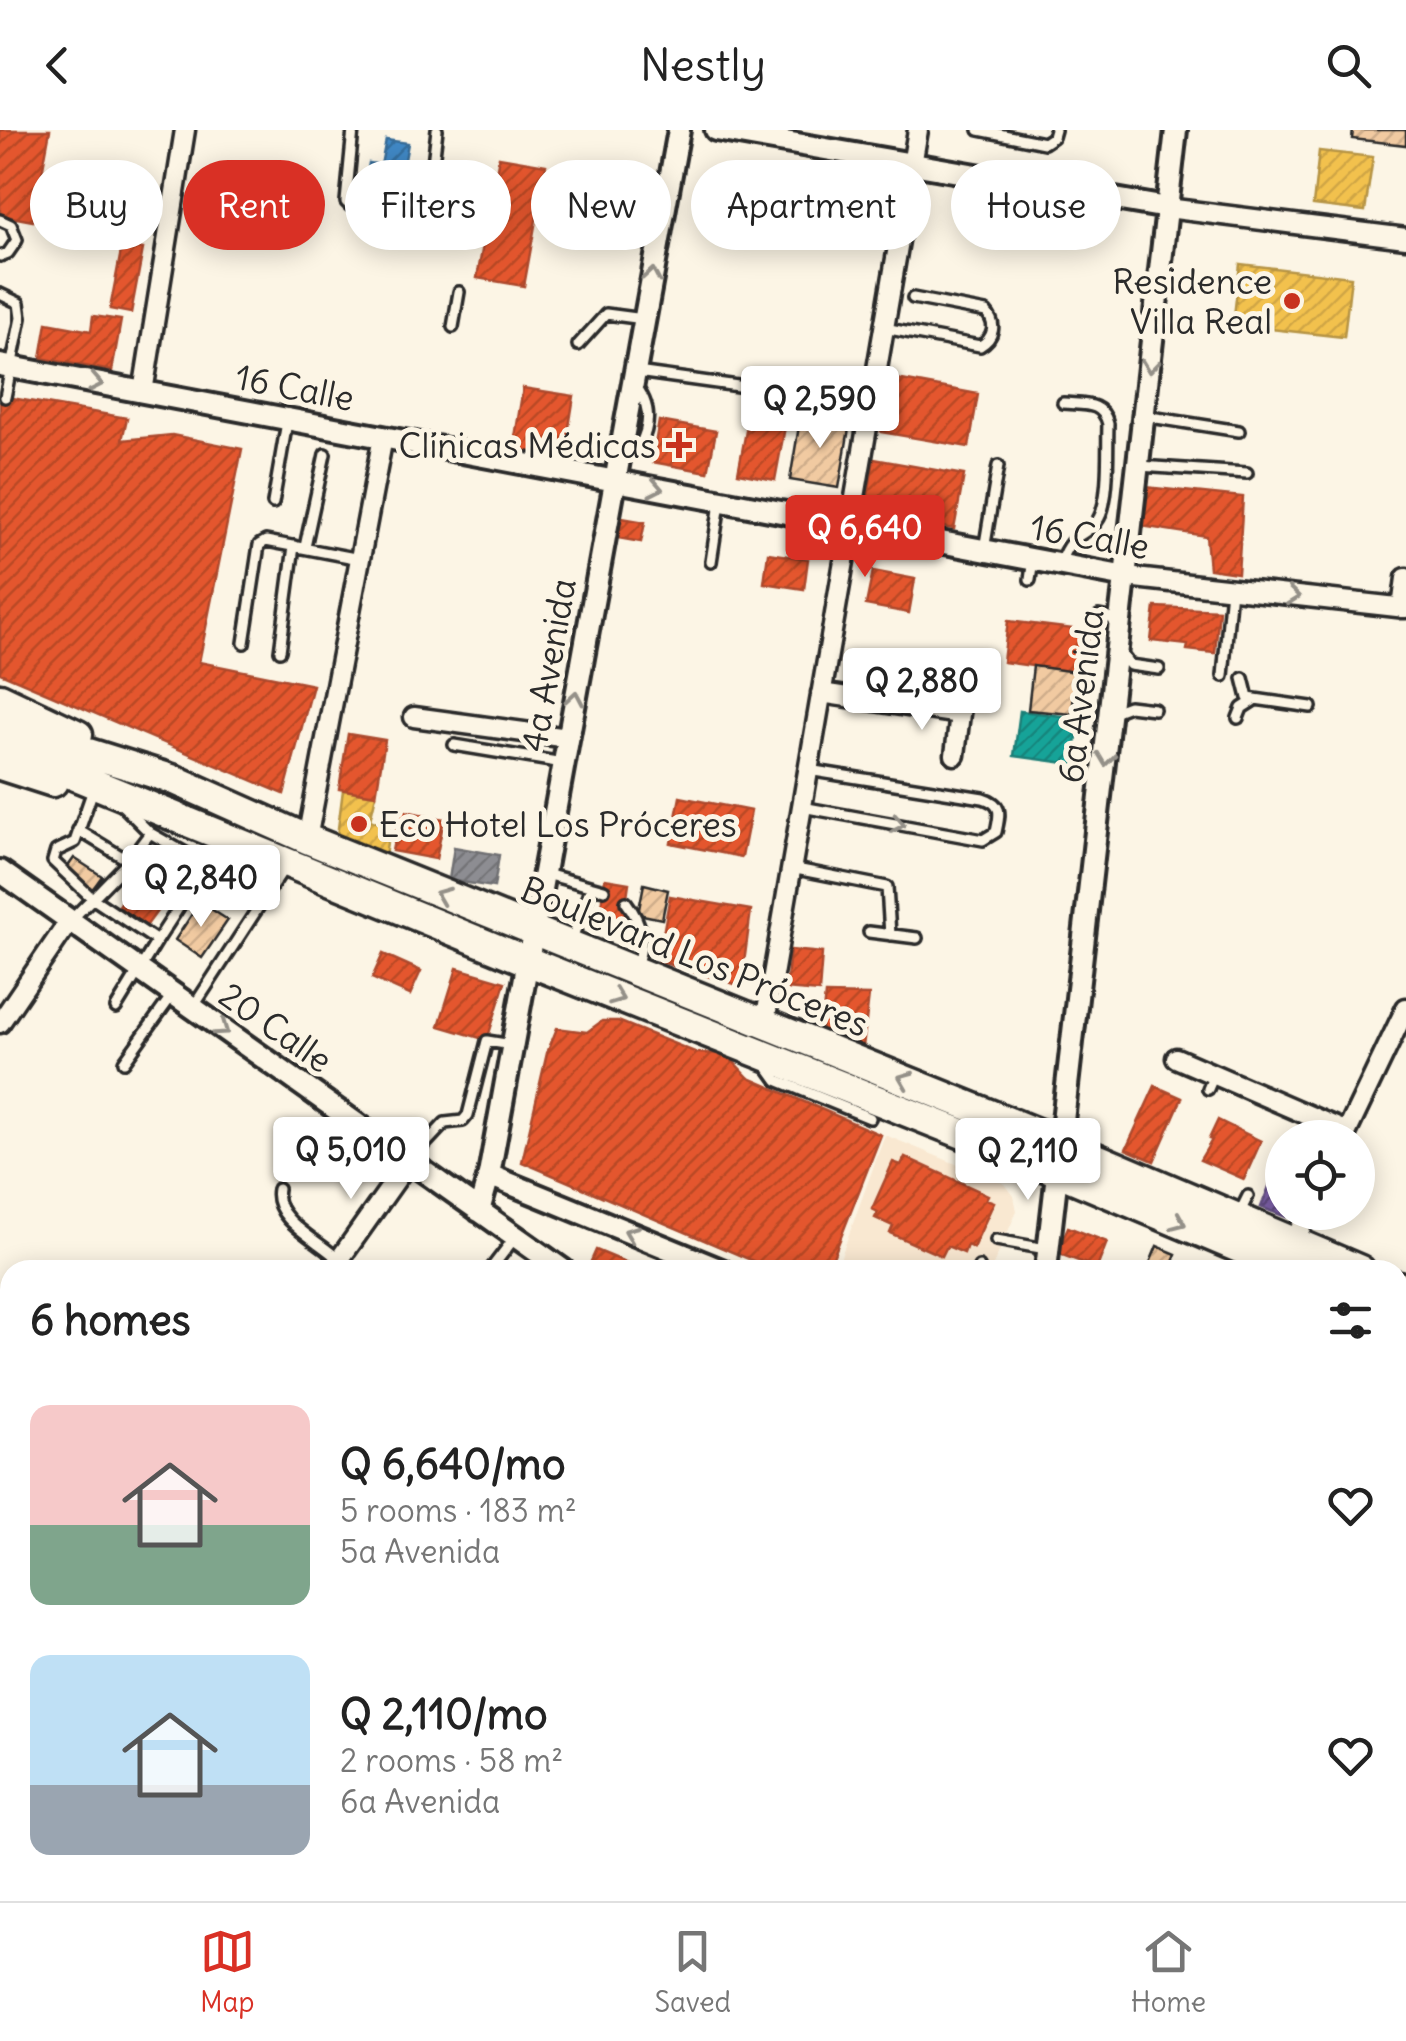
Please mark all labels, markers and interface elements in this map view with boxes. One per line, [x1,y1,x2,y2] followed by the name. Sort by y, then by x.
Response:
[640,37,766,93] text: Nestly
[30,38,85,93] icon: back
[1321,38,1376,93] icon: search
[30,160,163,250] chip: Buy
[183,160,325,250] chip: Rent
[345,160,511,250] chip: Filters
[531,160,671,250] chip: New
[691,160,931,250] chip: Apartment
[951,160,1121,250] chip: House
[1112,259,1272,343] place label: Residence Villa Real
[641,267,662,284] one-way arrow
[1281,290,1303,312] marker: Residence Villa Real
[232,354,358,420] street label: 16 Calle
[1140,358,1161,374] one-way arrow
[728,366,912,451] pin: Q 2,590
[88,372,104,393] one-way arrow
[763,378,877,419] text: Q 2,590
[399,423,656,467] place label: Clínicas Médicas
[666,432,692,458] marker: Clínicas Médicas
[648,477,664,498] one-way arrow
[773,495,957,580] pin: Q 6,640
[1027,504,1153,568] street label: 16 Calle
[808,507,922,548] text: Q 6,640
[511,575,585,755] street label: 4a Avenida
[1285,585,1301,606] one-way arrow
[1047,606,1113,786] street label: 6a Avenida
[830,648,1014,733] pin: Q 2,880
[865,660,979,701] text: Q 2,880
[564,690,585,707] one-way arrow
[1096,751,1117,767] one-way arrow
[379,802,737,846] place label: Eco Hotel Los Próceres
[348,813,370,835] marker: Eco Hotel Los Próceres
[890,813,906,834] one-way arrow
[109,845,293,930] pin: Q 2,840
[144,857,258,898] text: Q 2,840
[515,866,875,1046] street label: Boulevard Los Próceres
[434,886,452,906] one-way arrow
[211,972,341,1082] street label: 20 Calle
[608,985,625,1005] one-way arrow
[211,1017,230,1035] one-way arrow
[898,1071,915,1091] one-way arrow
[259,1117,443,1202] pin: Q 5,010
[936,1118,1120,1203] pin: Q 2,110
[1265,1120,1375,1230] map controls
[1265,1120,1375,1230] button: locate
[295,1129,407,1170] text: Q 5,010
[977,1130,1079,1171] text: Q 2,110
[1169,1211,1187,1231] one-way arrow
[623,1225,641,1245] one-way arrow
[1323,1293,1378,1348] icon: filters
[30,1294,191,1346] text: 6 homes
[340,1438,566,1490] text: Q 6,640/mo
[110,1445,230,1565] icon: home
[1323,1478,1378,1533] icon: heart
[340,1490,577,1531] text: 5 rooms · 183 m²
[340,1531,500,1572] text: 5a Avenida
[340,1688,547,1740] text: Q 2,110/mo
[110,1695,230,1815] icon: home
[1323,1728,1378,1783] icon: heart
[340,1740,563,1781] text: 2 rooms · 58 m²
[340,1781,500,1822] text: 6a Avenida
[200,1924,255,2020] tab: Map
[654,1924,731,2020] tab: Saved
[1131,1924,1206,2020] tab: Home

